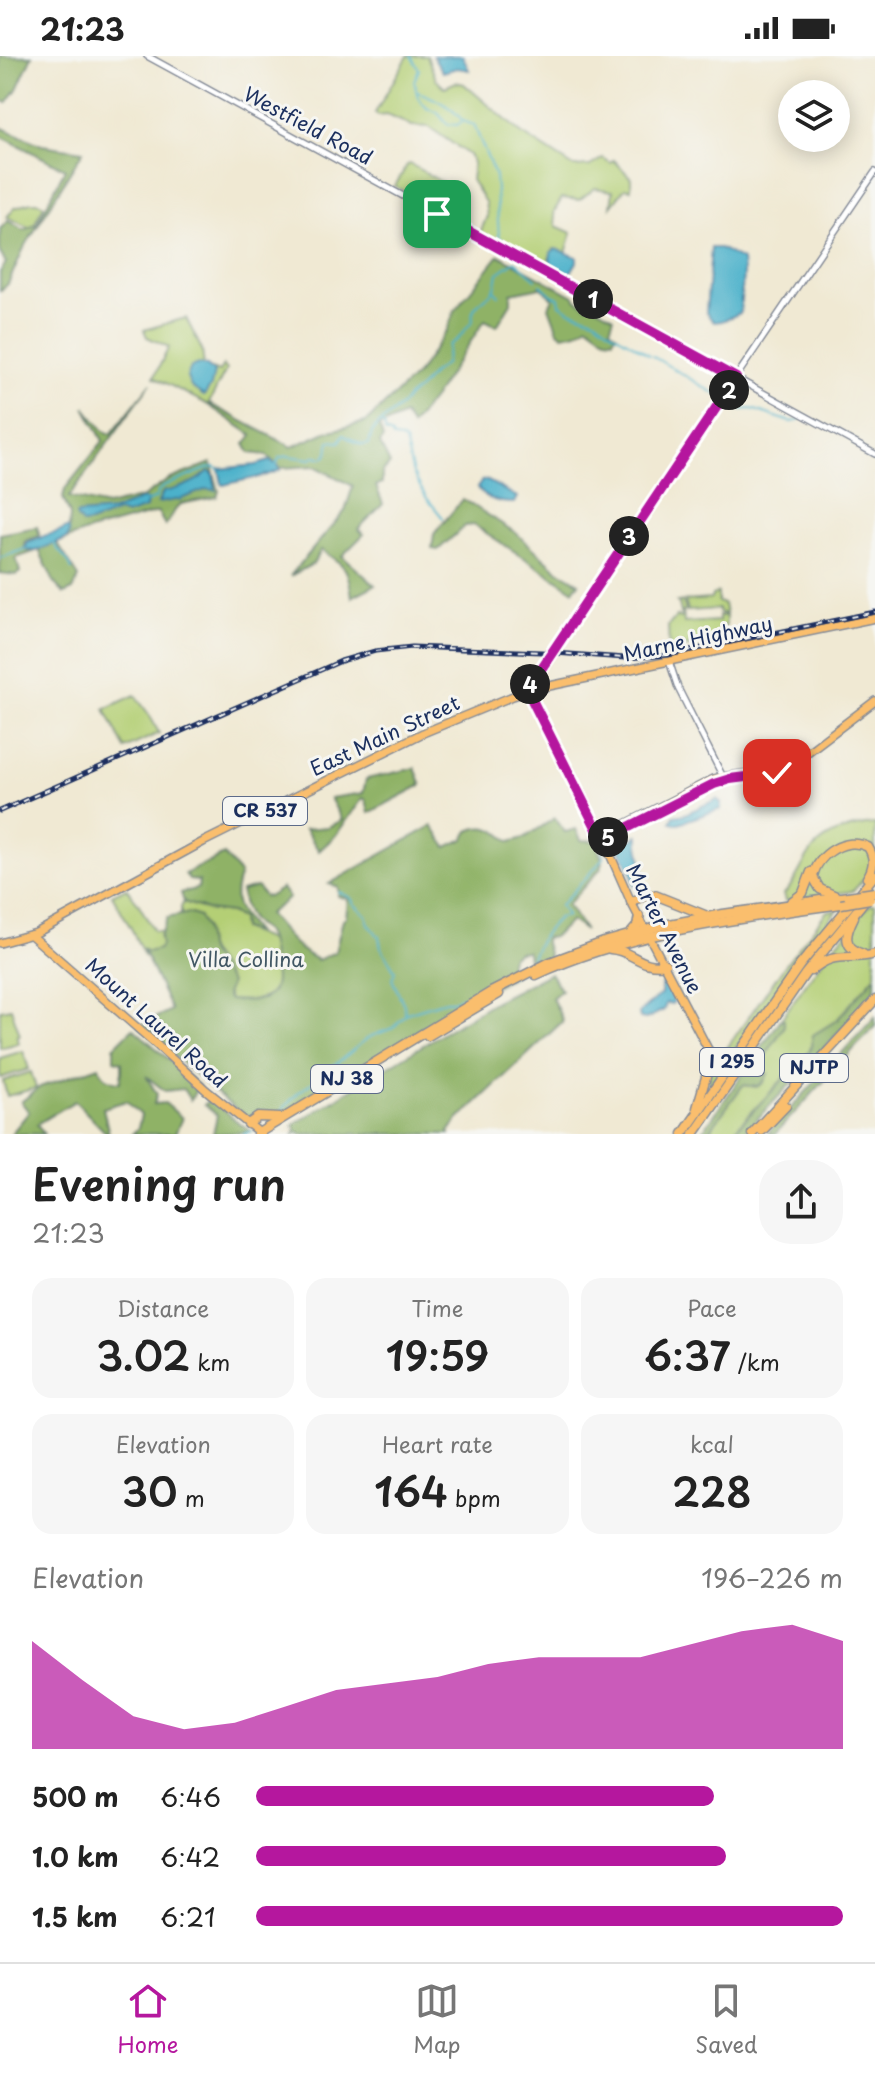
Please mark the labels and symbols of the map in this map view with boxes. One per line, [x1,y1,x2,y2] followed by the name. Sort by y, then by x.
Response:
[239,78,378,172] street label: Westfield Road
[403,180,471,248] pin
[573,279,613,319] pin: 1
[709,370,749,410] pin: 2
[609,516,649,556] pin: 3
[621,608,775,668] street label: Marne Highway
[510,664,550,704] pin: 4
[305,687,464,783] street label: East Main Street
[743,739,811,807] pin
[223,797,307,825] road number: CR 537
[588,817,628,857] pin: 5
[619,858,711,999] street label: Marter Avenue
[188,944,304,974] park label: Villa Collina
[79,950,234,1094] street label: Mount Laurel Road
[700,1048,764,1076] road number: I 295
[780,1054,848,1082] road number: NJTP
[311,1065,383,1093] road number: NJ 38

